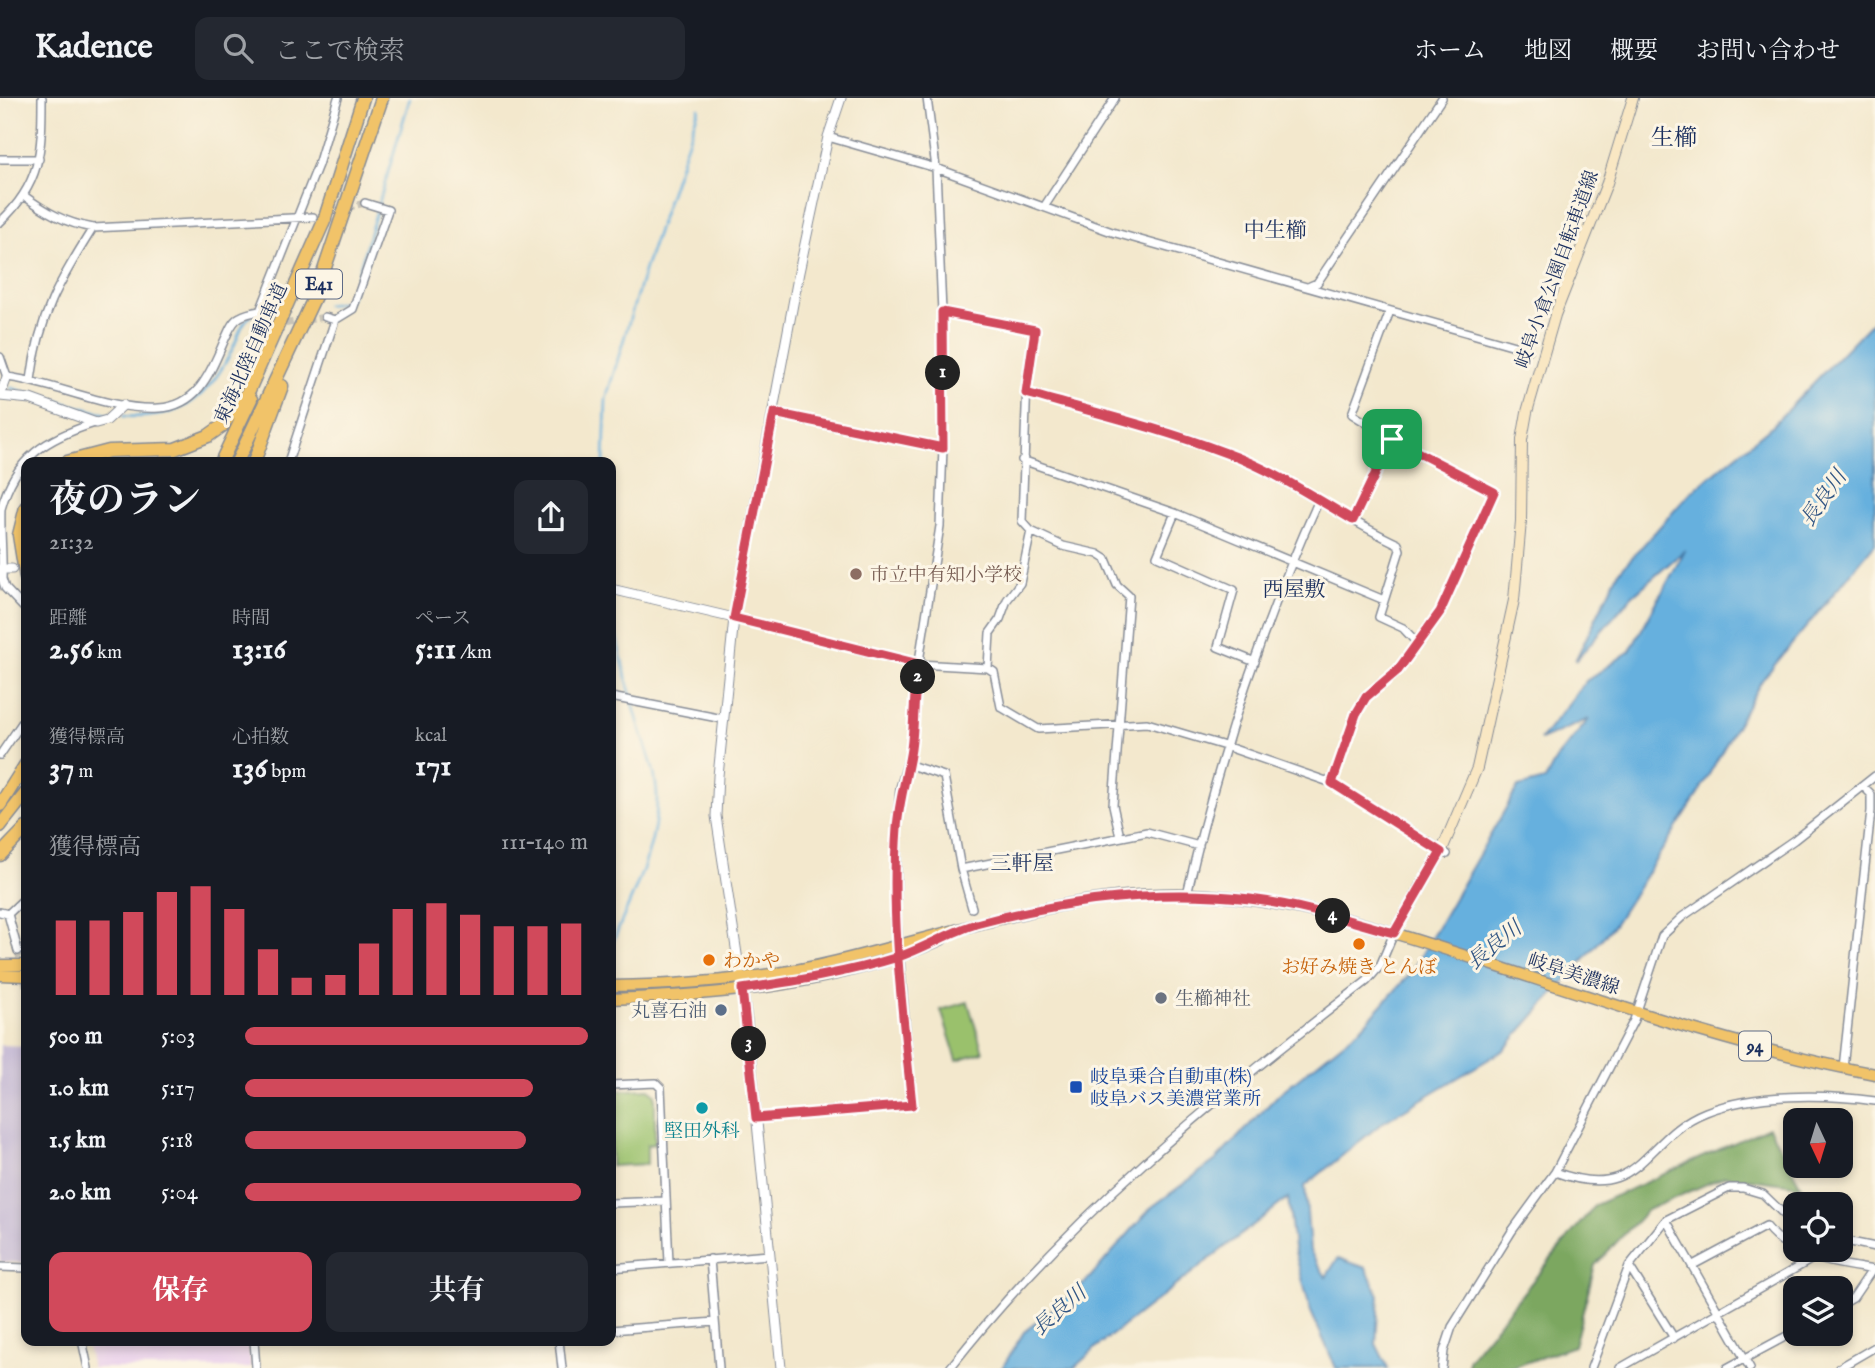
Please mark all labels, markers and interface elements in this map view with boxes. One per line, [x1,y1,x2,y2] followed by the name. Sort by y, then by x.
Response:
[195,17,685,80] search box
[35,27,153,69] text: Kadence
[219,29,257,67] icon: search
[275,35,405,68] text: ここで検索
[1414,36,1486,67] text: ホーム
[1524,36,1572,67] text: 地図
[1610,36,1658,67] text: 概要
[1696,36,1840,67] text: お問い合わせ
[1651,124,1697,153] district label: 生櫛
[1511,167,1605,372] street label: 岐阜小倉公園自転車道線
[1244,218,1307,245] district label: 中生櫛
[296,270,342,299] road number: E41
[210,279,294,428] street label: 東海北陸自動車道
[926,356,960,390] pin: 1
[939,360,946,384] text: 1
[1362,409,1422,469] pin
[1373,420,1411,458] icon: arrive
[1795,464,1855,532] water label: 長良川
[49,478,201,526] text: 夜のラン
[514,480,588,554] button: share
[49,528,94,557] text: 21:32
[870,564,1022,588] place label: 市立中有知小学校
[848,566,864,582] marker: 市立中有知小学校
[1263,577,1326,604] district label: 西屋敷
[49,607,87,631] text: 距離
[232,607,270,631] text: 時間
[415,607,471,631] text: ペース
[49,631,93,669] text: 2.56
[232,631,286,669] text: 13:16
[415,631,456,669] text: 5:11
[93,641,122,665] text: km
[456,641,492,665] text: /km
[900,660,936,694] pin: 2
[913,664,922,688] text: 2
[415,724,447,748] text: kcal
[49,726,125,750] text: 獲得標高
[232,726,289,750] text: 心拍数
[415,748,451,786] text: 171
[49,750,74,788] text: 37
[232,750,267,788] text: 136
[74,760,93,784] text: m
[267,760,306,784] text: bpm
[501,828,588,857] text: 111–140 m
[49,833,141,862] text: 獲得標高
[991,851,1054,878] district label: 三軒屋
[1316,898,1350,934] pin: 4
[1328,903,1337,927] text: 4
[1462,915,1529,976] water label: 長良川
[1351,936,1367,952] marker: お好み焼き とんぼ
[1524,949,1622,1001] street label: 岐阜美濃線
[723,950,780,974] place label: わかや
[701,952,717,968] marker: わかや
[1281,956,1437,980] place label: お好み焼き とんぼ
[1175,988,1251,1012] place label: 生櫛神社
[1153,990,1169,1006] marker: 生櫛神社
[631,1000,707,1024] place label: 丸喜石油
[713,1002,729,1018] marker: 丸喜石油
[49,1022,103,1051] text: 500 m
[161,1022,195,1051] text: 5:03
[732,1026,766,1062] pin: 3
[745,1031,752,1055] text: 3
[1739,1031,1771,1060] road number: 94
[1090,1066,1261,1112] place label: 岐阜乗合自動車(株) 岐阜バス美濃営業所
[49,1074,109,1103] text: 1.0 km
[161,1074,195,1103] text: 5:17
[1068,1079,1084,1095] marker: 岐阜乗合自動車(株) 岐阜バス美濃営業所
[694,1100,710,1116] marker: 堅田外科
[1783,1108,1853,1178] north arrow
[1783,1108,1853,1346] map controls
[664,1120,740,1144] place label: 堅田外科
[49,1126,106,1155] text: 1.5 km
[161,1126,193,1155] text: 5:18
[49,1178,111,1207] text: 2.0 km
[161,1178,198,1207] text: 5:04
[1783,1192,1853,1262] button: locate
[49,1252,312,1332] button: 保存
[326,1252,588,1332] button: 共有
[1783,1276,1853,1346] button: layers
[1027,1279,1094,1342] water label: 長良川

